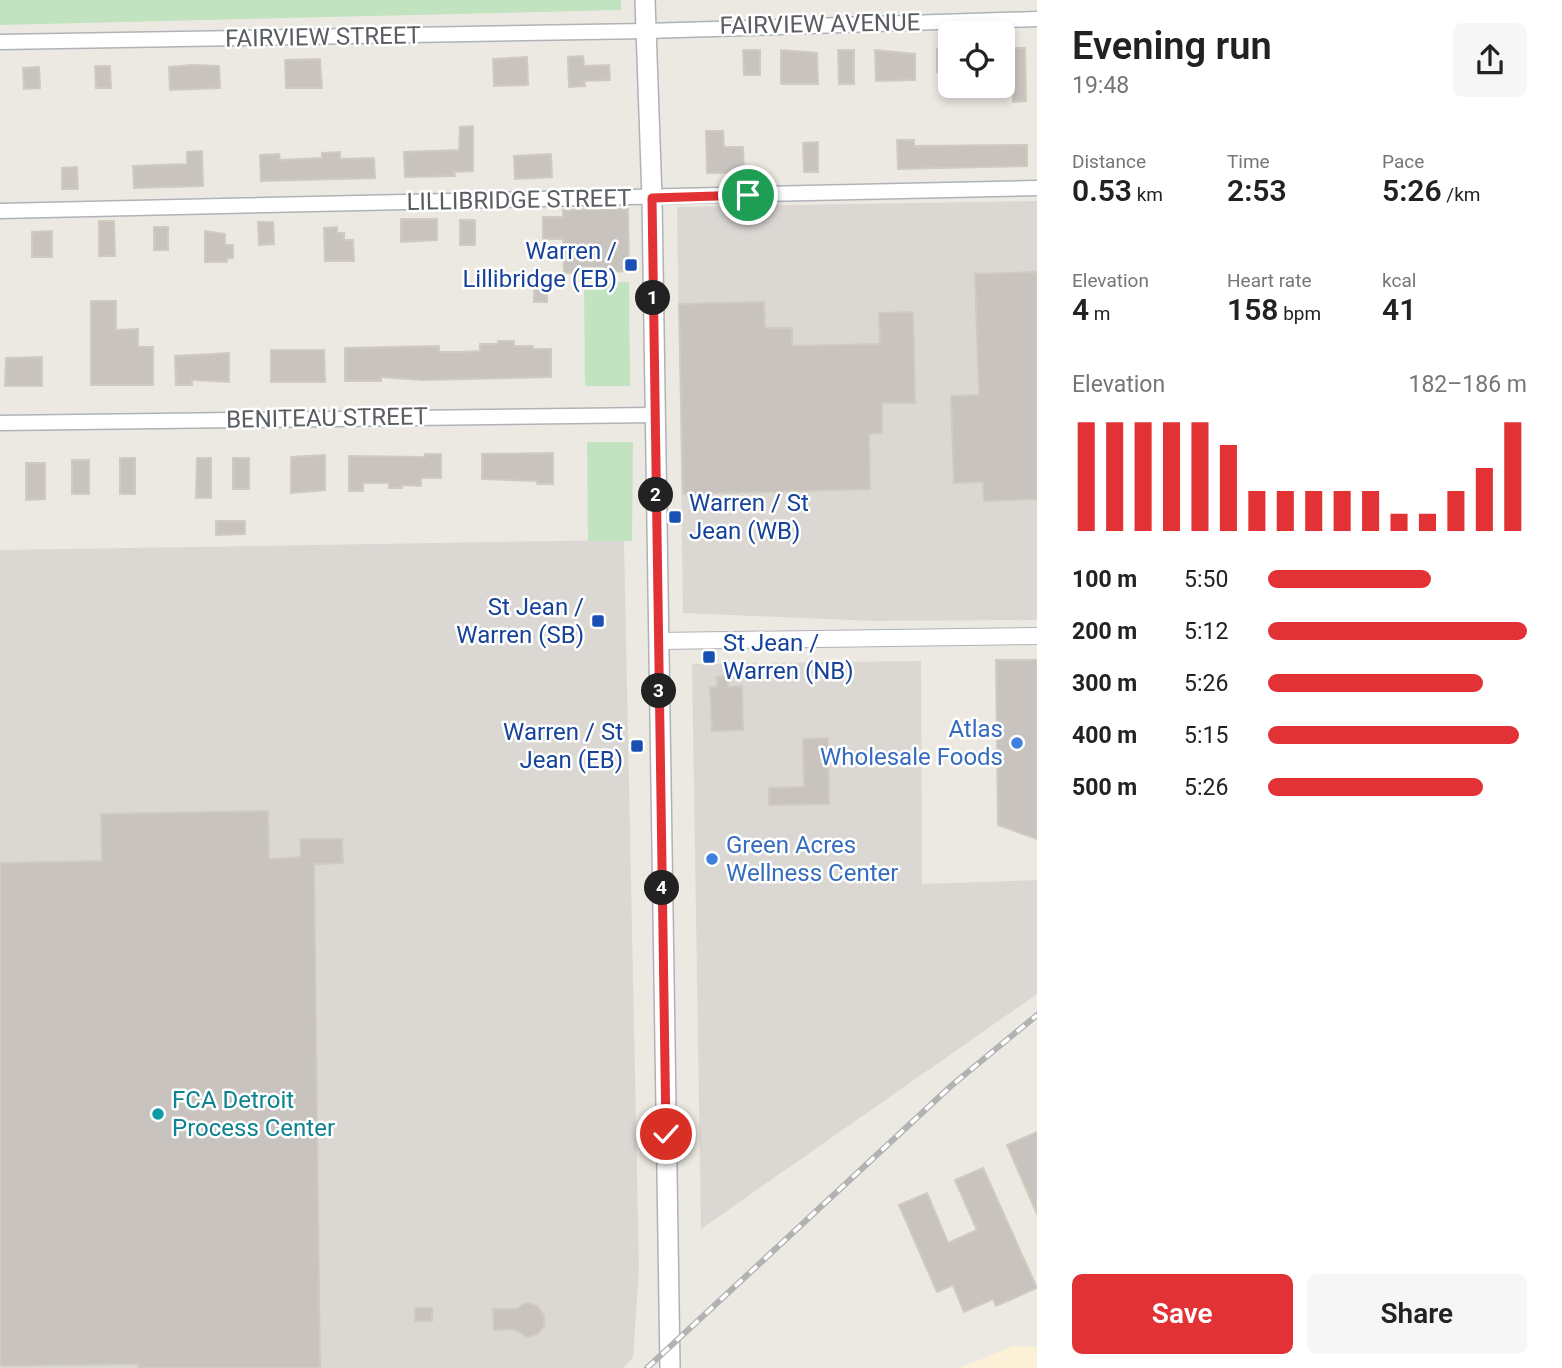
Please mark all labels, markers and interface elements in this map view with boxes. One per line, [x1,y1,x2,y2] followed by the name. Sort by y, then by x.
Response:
[719,8,921,40] street label: FAIRVIEW AVENUE
[225,21,421,53] street label: FAIRVIEW STREET
[938,21,1015,98] map controls
[938,21,1015,98] button: locate
[1453,23,1527,97] button: share
[1072,24,1272,68] text: Evening run
[1072,72,1129,99] text: 19:48
[1072,150,1146,173] text: Distance
[1227,150,1270,173] text: Time
[1382,150,1424,173] text: Pace
[718,165,778,225] pin
[1072,173,1132,208] text: 0.53
[1227,173,1287,208] text: 2:53
[1382,173,1442,208] text: 5:26
[729,176,767,214] icon: arrive
[1132,183,1163,206] text: km
[1442,183,1480,206] text: /km
[406,184,632,216] street label: LILLIBRIDGE STREET
[462,237,617,293] place label: Warren / Lillibridge (EB)
[623,257,639,273] marker: Warren / Lillibridge (EB)
[1072,269,1149,292] text: Elevation
[1227,269,1312,292] text: Heart rate
[1382,269,1416,292] text: kcal
[636,280,670,316] pin: 1
[647,286,658,309] text: 1
[1072,292,1089,327] text: 4
[1227,292,1278,327] text: 158
[1382,292,1416,327] text: 41
[1089,302,1111,325] text: m
[1278,302,1321,325] text: bpm
[1072,371,1165,398] text: Elevation
[1408,371,1527,398] text: 182–186 m
[226,402,428,434] street label: BENITEAU STREET
[638,477,674,512] pin: 2
[650,483,661,506] text: 2
[689,489,809,545] place label: Warren / St Jean (WB)
[667,509,683,525] marker: Warren / St Jean (WB)
[1072,566,1137,593] text: 100 m
[1184,566,1228,593] text: 5:50
[456,593,584,649] place label: St Jean / Warren (SB)
[590,613,606,629] marker: St Jean / Warren (SB)
[1072,618,1137,645] text: 200 m
[1184,618,1228,645] text: 5:12
[723,629,854,685] place label: St Jean / Warren (NB)
[701,649,717,665] marker: St Jean / Warren (NB)
[1072,670,1137,697] text: 300 m
[1184,670,1228,697] text: 5:26
[642,674,676,708] pin: 3
[653,679,664,702] text: 3
[820,715,1003,771] place label: Atlas Wholesale Foods
[503,718,623,774] place label: Warren / St Jean (EB)
[1072,722,1137,749] text: 400 m
[1184,722,1228,749] text: 5:15
[1009,735,1025,751] marker: Atlas Wholesale Foods
[629,738,645,754] marker: Warren / St Jean (EB)
[1072,774,1137,801] text: 500 m
[1184,774,1228,801] text: 5:26
[726,831,898,887] place label: Green Acres Wellness Center
[704,851,720,867] marker: Green Acres Wellness Center
[644,870,680,906] pin: 4
[656,876,667,899] text: 4
[172,1086,335,1142] place label: FCA Detroit Process Center
[636,1104,696,1164] pin
[150,1106,166,1122] marker: FCA Detroit Process Center
[647,1115,685,1153] icon: check
[1072,1274,1293,1354] button: Save
[1307,1274,1527,1354] button: Share

